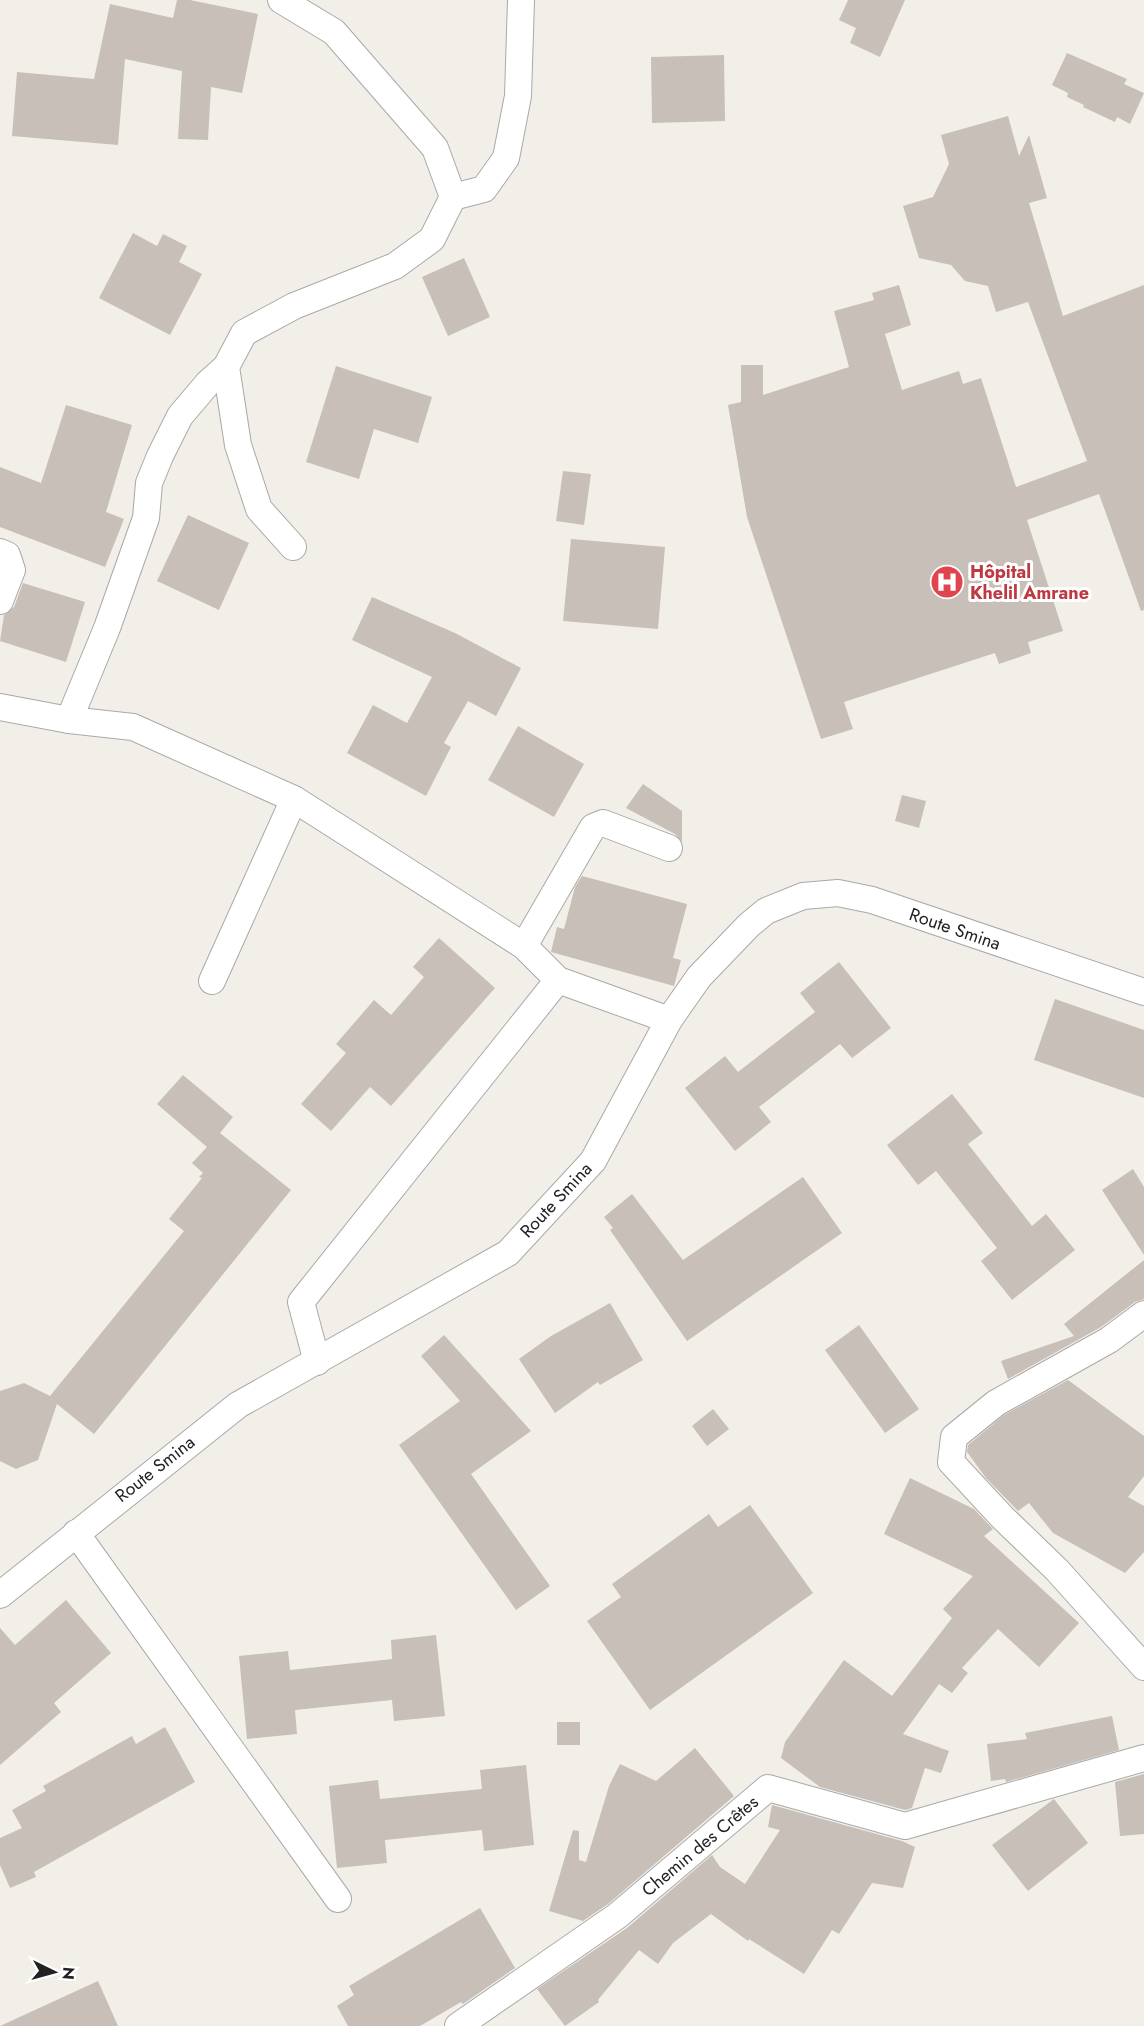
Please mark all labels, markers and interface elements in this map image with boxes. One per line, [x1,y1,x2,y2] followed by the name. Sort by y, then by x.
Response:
[970,559,1089,606] place label: Hôpital Khelil Amrane
[929,564,965,600] hospital icon: Hôpital Khelil Amrane
[906,901,1004,957] street label: Route Smina
[514,1156,598,1244] street label: Route Smina
[110,1429,200,1509] street label: Route Smina
[636,1789,764,1903] street label: Chemin des Crêtes
[24,1942,84,2002] north arrow
[56,1966,80,1981] text: N

